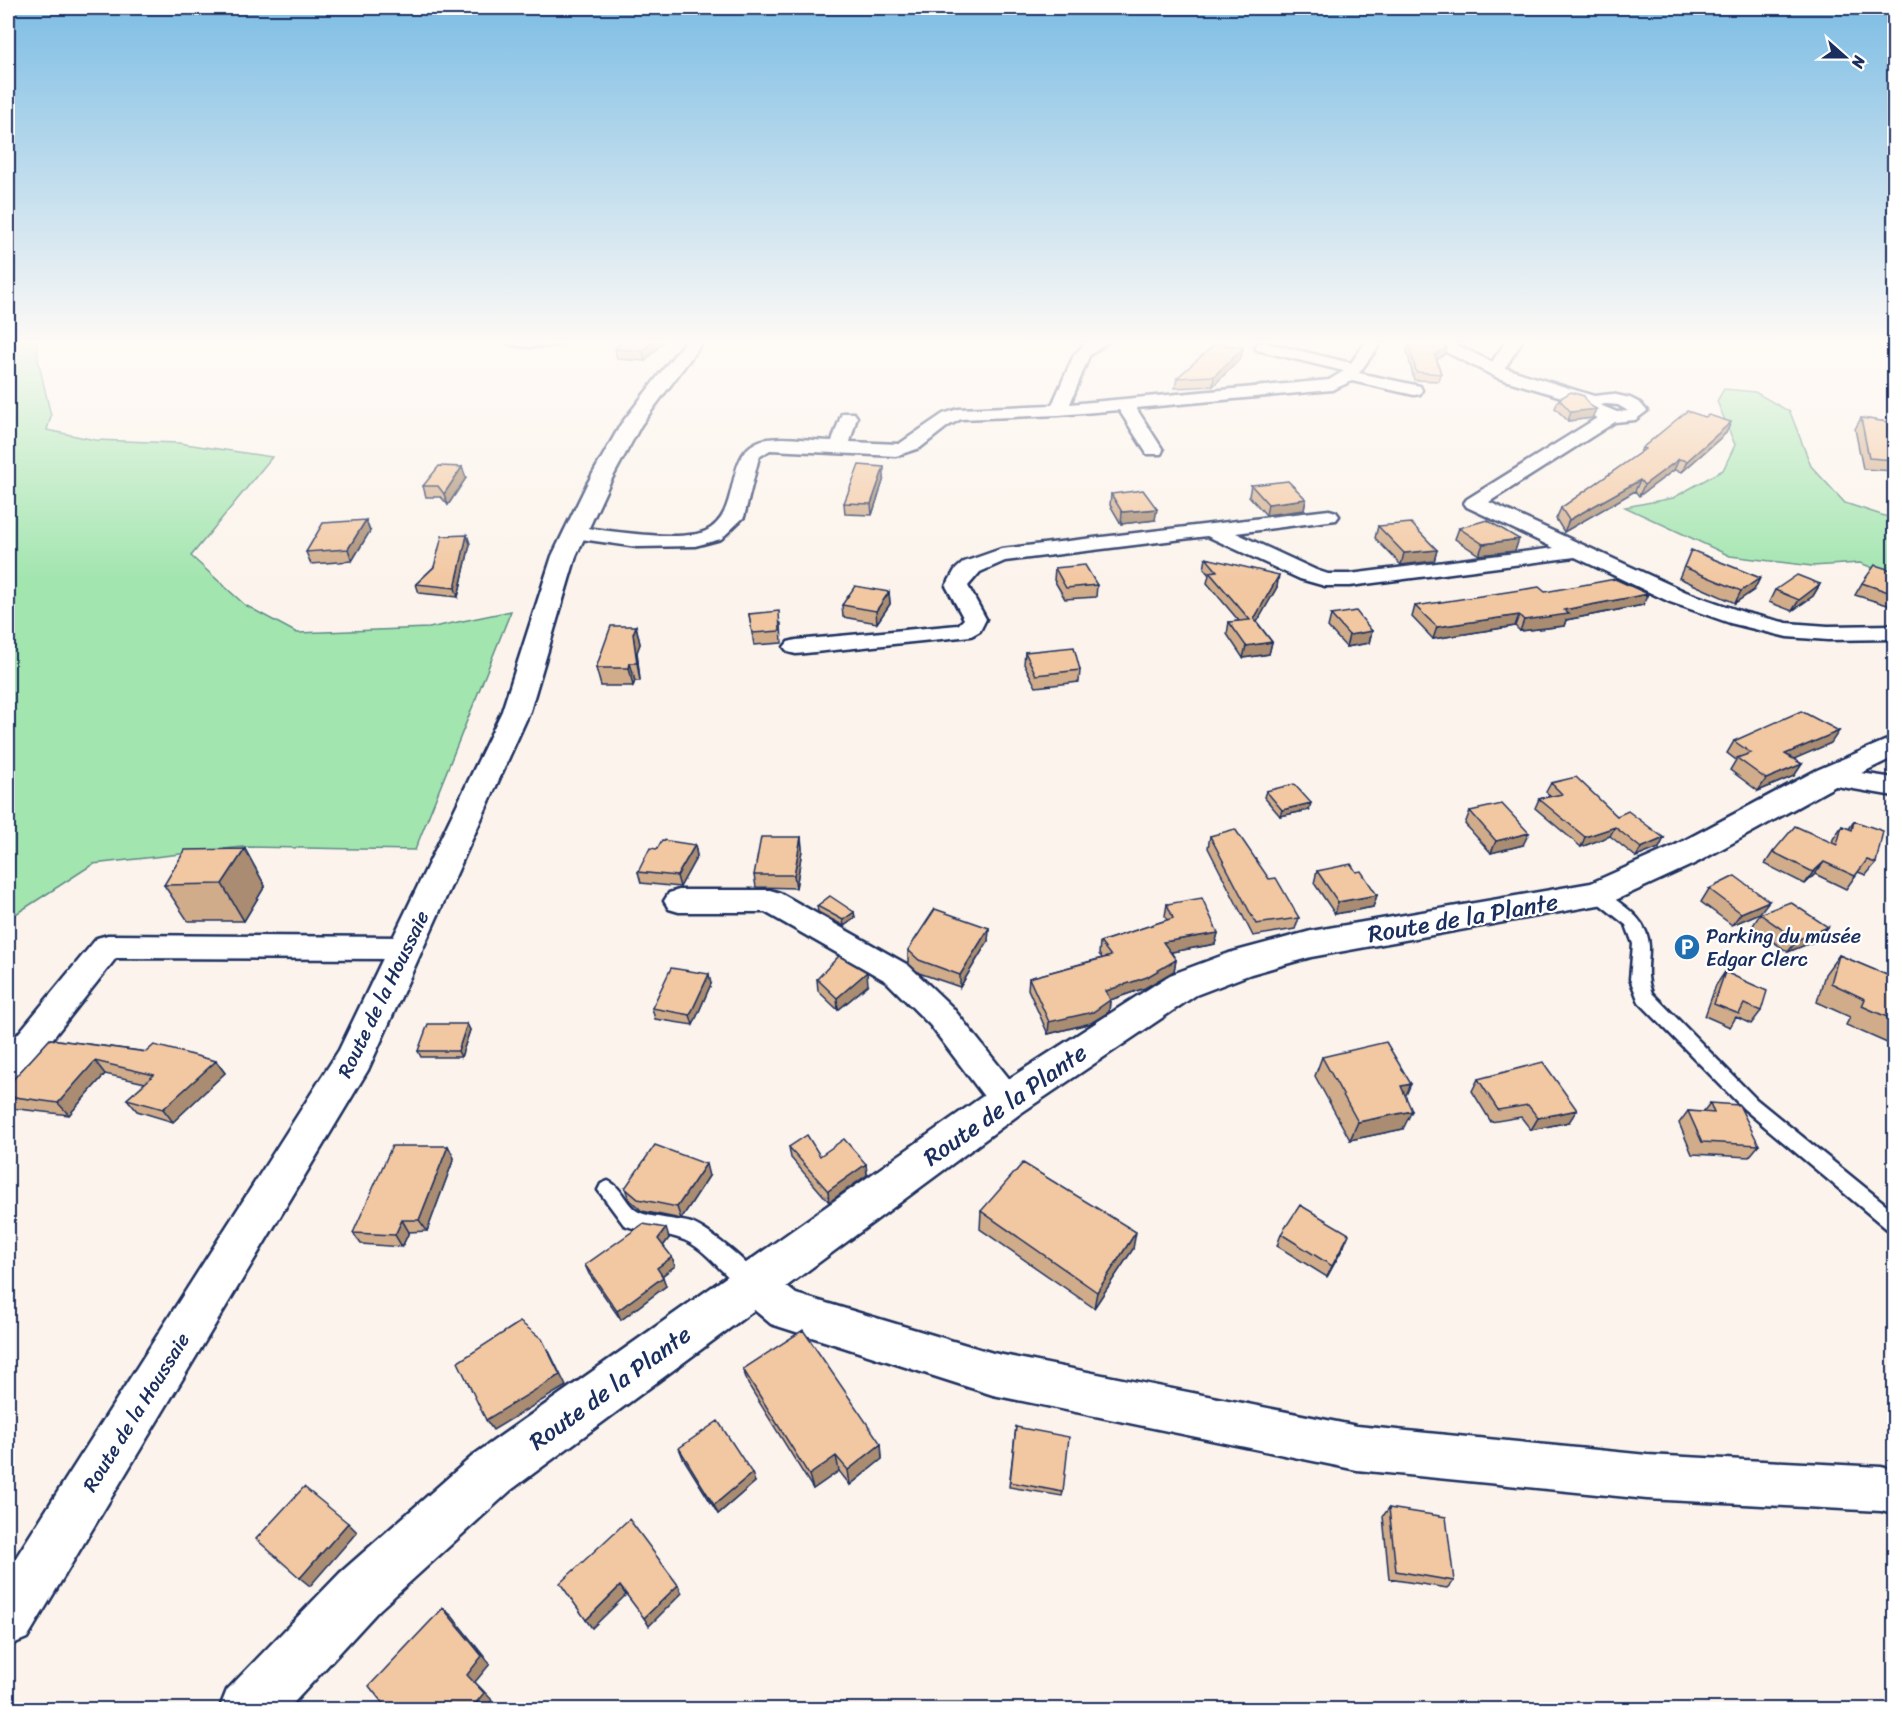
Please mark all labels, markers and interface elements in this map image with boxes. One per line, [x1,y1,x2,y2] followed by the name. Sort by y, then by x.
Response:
[1815,27,1875,87] north arrow
[1843,51,1874,73] text: N
[1364,881,1562,955] street label: Route de la Plante
[328,904,439,1084] street label: Route de la Houssaie
[1706,919,1861,977] place label: Parking du musée Edgar Clerc
[1672,932,1702,962] parking icon: Parking du musée Edgar Clerc
[914,1033,1096,1177] street label: Route de la Plante
[520,1314,700,1462] street label: Route de la Plante
[73,1326,200,1499] street label: Route de la Houssaie

